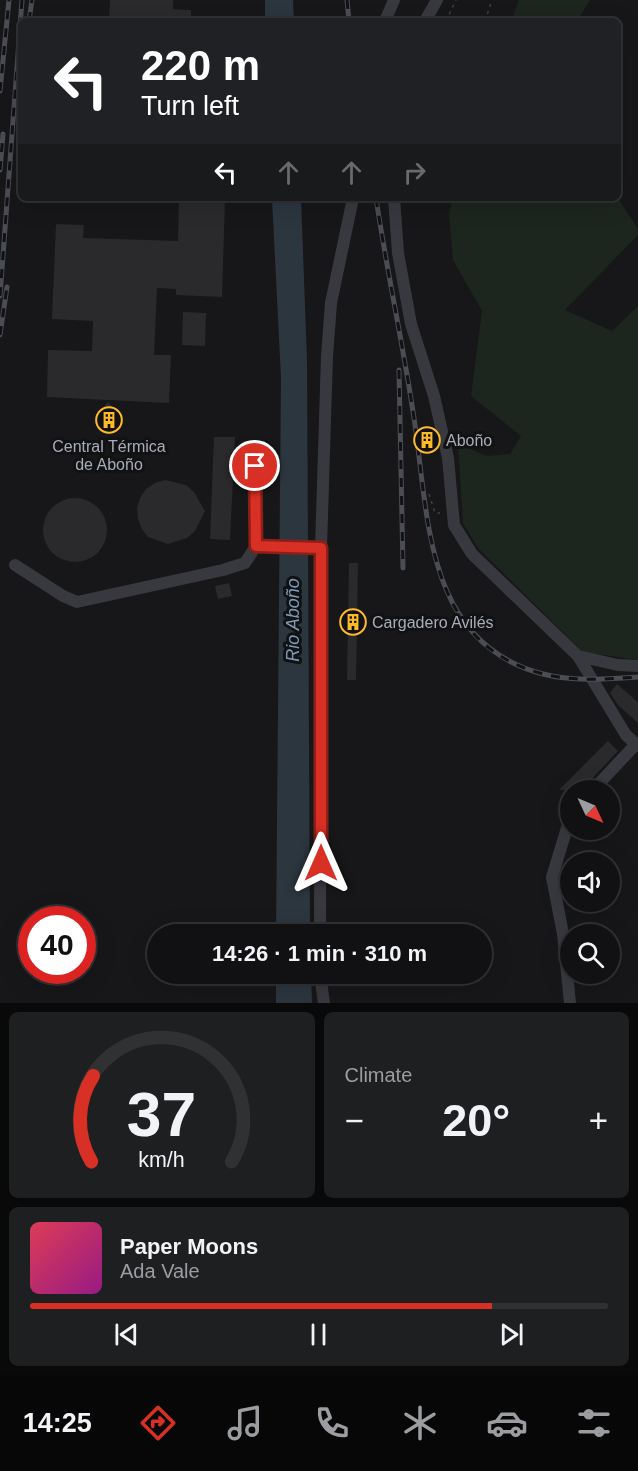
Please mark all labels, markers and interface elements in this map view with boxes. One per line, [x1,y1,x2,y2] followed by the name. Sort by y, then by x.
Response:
[42,42,120,120] icon: left
[141,42,260,89] text: 220 m
[141,91,239,121] text: Turn left
[209,156,242,189] icon: left
[272,156,305,189] icon: ahead
[335,156,368,189] icon: ahead
[398,156,431,189] icon: right
[94,405,124,435] building icon: Central Térmica de Aboño
[412,425,442,455] building icon: Aboño
[446,432,492,449] place label: Aboño
[52,438,166,473] place label: Central Térmica de Aboño
[229,440,280,491] pin
[238,449,271,482] icon: arrive
[283,578,303,662] water label: Rio Aboño
[338,607,368,637] building icon: Cargadero Avilés
[372,614,494,631] place label: Cargadero Avilés
[560,780,620,840] north arrow
[560,780,620,984] map controls
[289,831,353,895] position arrow
[560,852,620,912] button: sound
[18,906,96,984] speed limit sign: 40
[560,924,620,984] button: search
[212,941,427,966] text: 14:26 · 1 min · 310 m
[345,1064,412,1086] text: Climate
[127,1080,196,1149] text: 37
[442,1095,510,1146] text: 20°
[345,1102,364,1139] text: −
[589,1102,608,1139] text: +
[139,1148,185,1172] text: km/h
[120,1234,258,1259] text: Paper Moons
[120,1260,200,1282] text: Ada Vale
[110,1318,143,1351] icon: previous
[302,1318,335,1351] icon: pause
[495,1318,528,1351] icon: next
[137,1402,179,1444] icon: directions
[224,1402,266,1444] icon: music
[311,1402,353,1444] icon: phone
[399,1402,441,1444] icon: climate
[486,1402,528,1444] icon: car
[573,1402,615,1444] icon: filters
[23,1408,92,1438] text: 14:25

